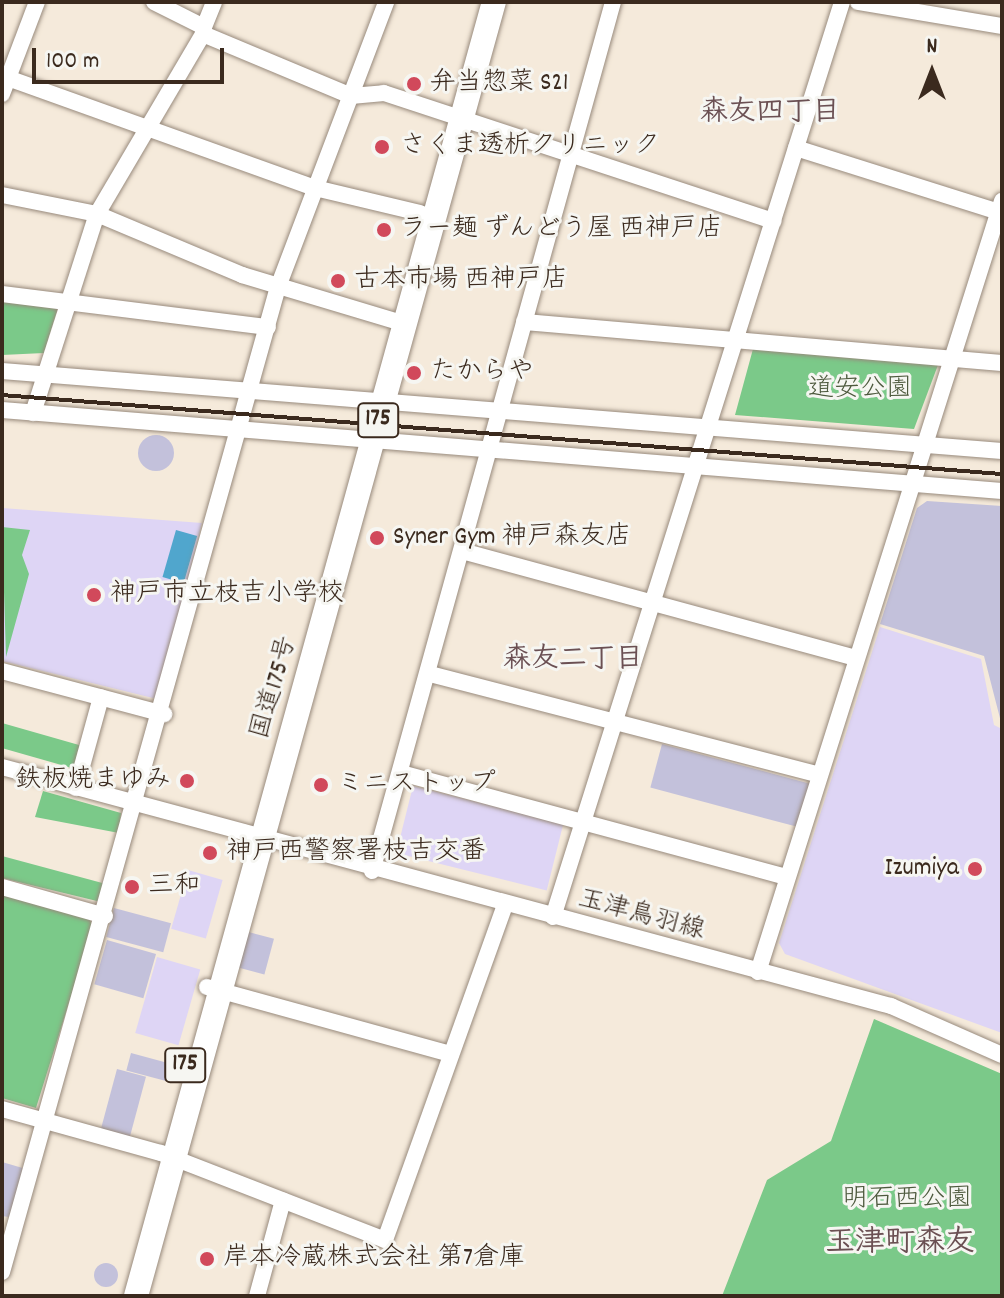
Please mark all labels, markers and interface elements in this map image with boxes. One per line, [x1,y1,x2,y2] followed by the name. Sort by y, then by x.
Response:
[36,32,228,82] scale bar
[892,32,972,112] north arrow
[927,32,937,63] text: N
[46,45,99,79] text: 100 m
[430,68,568,100] place label: 弁当惣菜 S21
[405,75,423,93] marker: 弁当惣菜 S21
[700,97,840,131] district label: 森友四丁目
[400,131,660,163] place label: さくま透析クリニック
[371,136,393,158] marker: さくま透析クリニック
[400,214,724,246] place label: ラー麺 ずんどう屋 西神戸店
[375,221,393,239] marker: ラー麺 ずんどう屋 西神戸店
[354,265,568,297] place label: 古本市場 西神戸店
[329,272,347,290] marker: 古本市場 西神戸店
[430,357,534,389] place label: たからや
[405,364,423,382] marker: たからや
[808,374,912,406] park label: 道安公園
[356,400,400,440] road number: 175
[393,522,632,554] place label: Syner Gym 神戸森友店
[368,529,386,547] marker: Syner Gym 神戸森友店
[110,579,344,611] place label: 神戸市立枝吉小学校
[85,586,103,604] marker: 神戸市立枝吉小学校
[245,633,305,743] street label: 国道175号
[503,644,643,678] district label: 森友二丁目
[15,765,171,797] place label: 鉄板焼まゆみ
[337,769,493,801] place label: ミニストップ
[178,772,196,790] marker: 鉄板焼まゆみ
[312,776,330,794] marker: ミニストップ
[226,837,486,869] place label: 神戸西警察署枝吉交番
[201,844,219,862] marker: 神戸西警察署枝吉交番
[885,853,959,885] place label: Izumiya
[966,860,984,878] marker: Izumiya
[148,871,200,903] place label: 三和
[123,878,141,896] marker: 三和
[574,884,708,948] street label: 玉津鳥羽線
[163,1045,207,1085] road number: 175
[842,1184,972,1216] park label: 明石西公園
[825,1227,975,1263] district label: 玉津町森友
[223,1243,525,1275] place label: 岸本冷蔵株式会社 第7倉庫
[198,1250,216,1268] marker: 岸本冷蔵株式会社 第7倉庫

